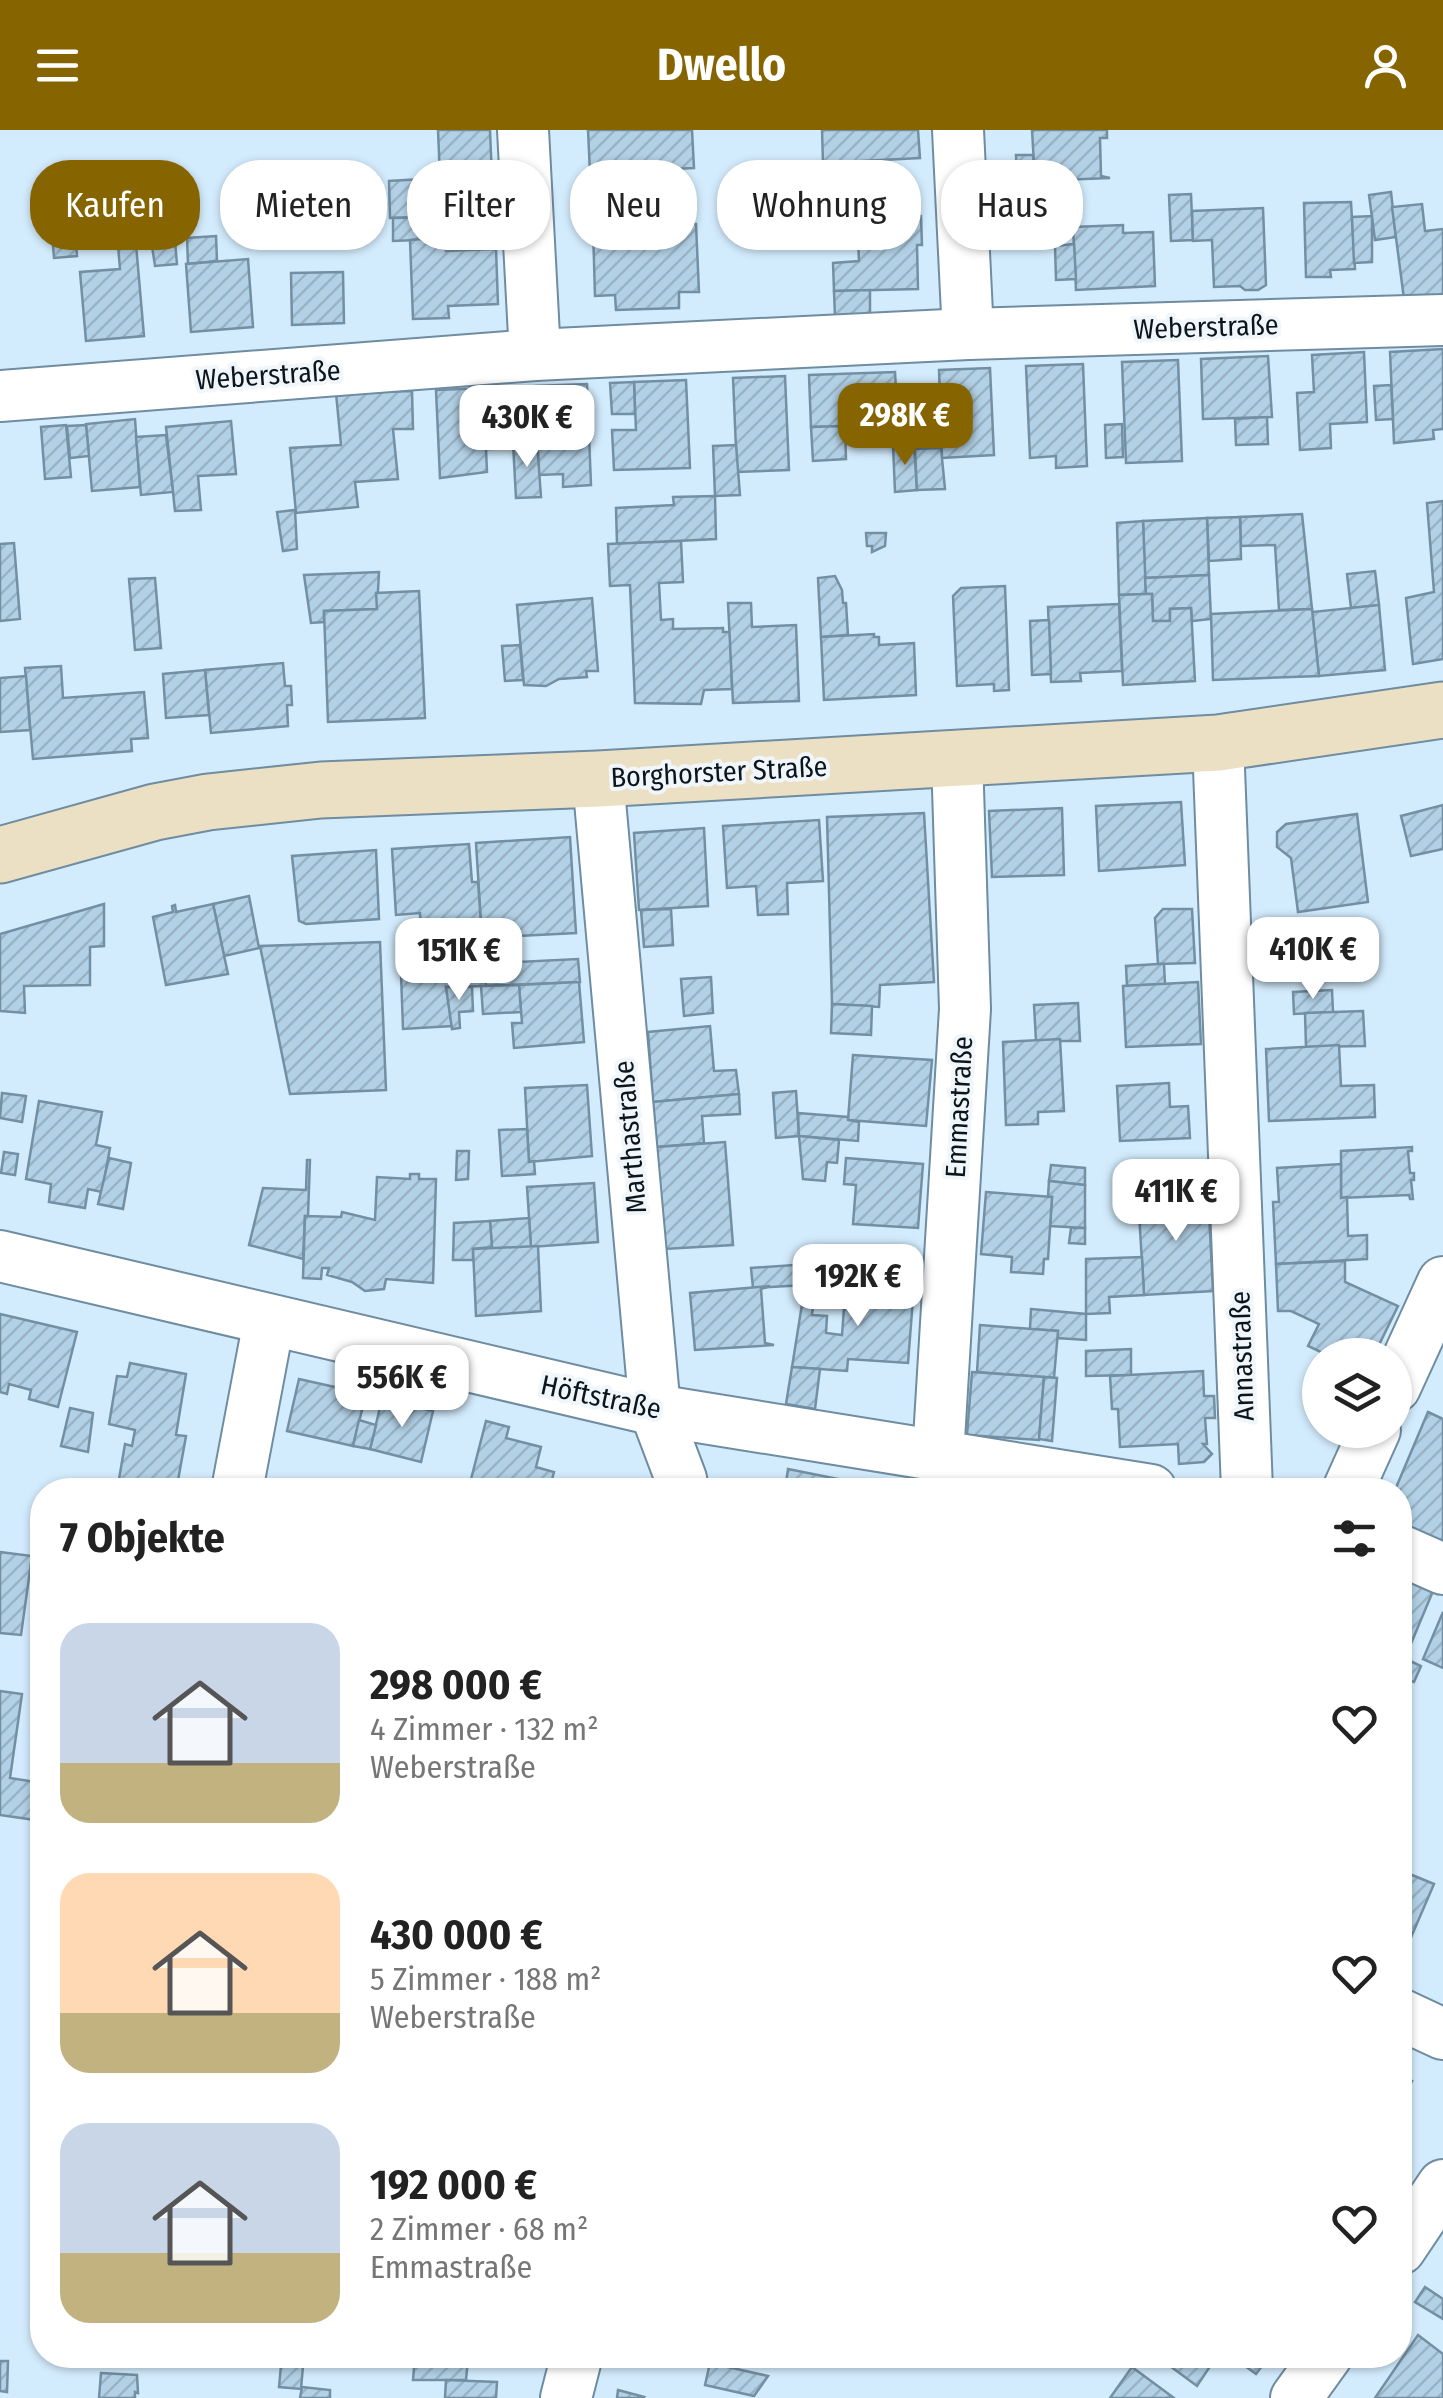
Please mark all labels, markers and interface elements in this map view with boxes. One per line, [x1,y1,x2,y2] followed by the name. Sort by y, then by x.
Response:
[30,38,85,93] icon: menu
[657,38,786,92] text: Dwello
[1358,38,1413,93] icon: person
[30,160,200,250] chip: Kaufen
[220,160,387,250] chip: Mieten
[407,160,550,250] chip: Filter
[570,160,697,250] chip: Neu
[717,160,921,250] chip: Wohnung
[941,160,1083,250] chip: Haus
[1133,308,1279,346] street label: Weberstraße
[194,353,342,397] street label: Weberstraße
[824,383,986,468] pin: 298K €
[446,385,608,470] pin: 430K €
[860,396,950,434] text: 298K €
[481,398,573,436] text: 430K €
[610,750,828,794] street label: Borghorster Straße
[1232,917,1394,1002] pin: 410K €
[378,918,540,1003] pin: 151K €
[1269,930,1357,968] text: 410K €
[417,931,501,969] text: 151K €
[939,1035,979,1179] street label: Emmastraße
[607,1059,653,1215] street label: Marthastraße
[1095,1159,1257,1244] pin: 411K €
[1134,1172,1218,1210] text: 411K €
[777,1244,939,1329] pin: 192K €
[815,1257,901,1295] text: 192K €
[1223,1290,1261,1422] street label: Annastraße
[1302,1338,1412,1448] map controls
[1302,1338,1412,1448] button: layers
[321,1345,483,1430] pin: 556K €
[357,1358,447,1396] text: 556K €
[538,1368,664,1426] street label: Höftstraße
[1327,1511,1382,1566] icon: filters
[60,1513,225,1563] text: 7 Objekte
[370,1660,542,1710] text: 298 000 €
[140,1663,260,1783] icon: home
[1327,1696,1382,1751] icon: heart
[370,1710,599,1748] text: 4 Zimmer · 132 m²
[370,1748,536,1786] text: Weberstraße
[370,1910,543,1960] text: 430 000 €
[140,1913,260,2033] icon: home
[1327,1946,1382,2001] icon: heart
[370,1960,601,1998] text: 5 Zimmer · 188 m²
[370,1998,536,2036] text: Weberstraße
[370,2160,537,2210] text: 192 000 €
[140,2163,260,2283] icon: home
[1327,2196,1382,2251] icon: heart
[370,2210,588,2248] text: 2 Zimmer · 68 m²
[370,2248,532,2286] text: Emmastraße

